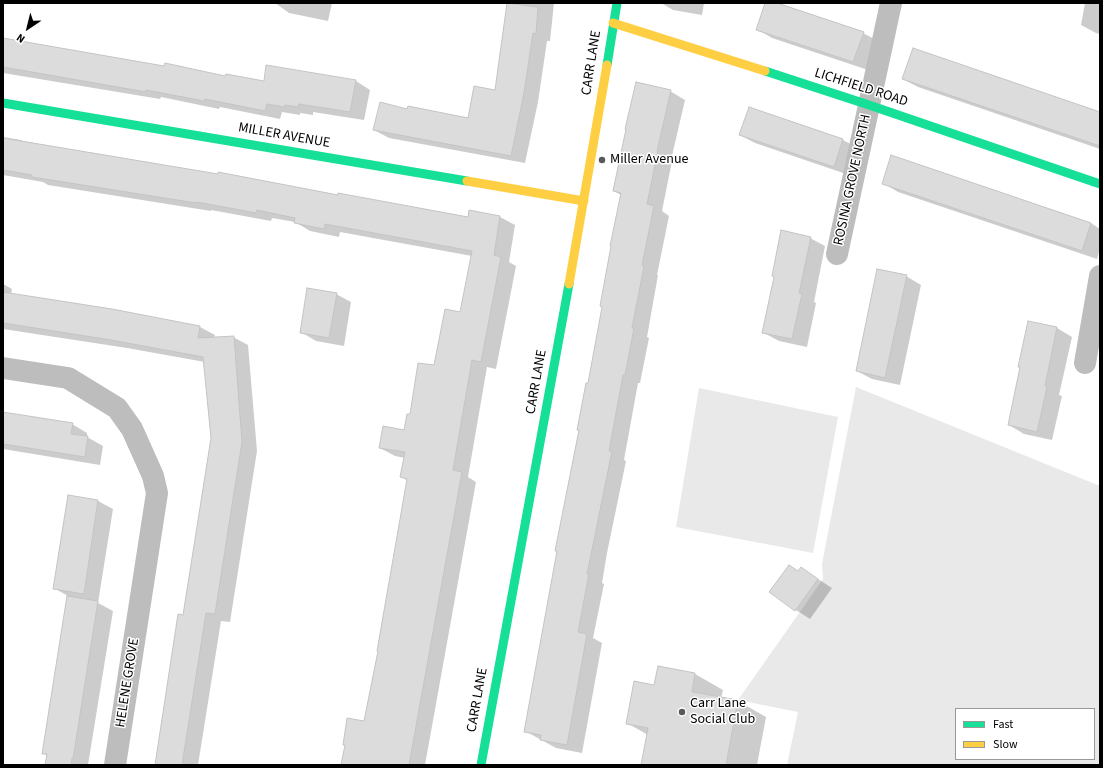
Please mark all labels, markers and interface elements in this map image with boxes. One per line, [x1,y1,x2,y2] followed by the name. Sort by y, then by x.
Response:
[8,8,48,48] north arrow
[579,29,605,97] street label: CARR LANE
[14,30,28,46] text: N
[812,65,910,111] street label: LICHFIELD ROAD
[831,113,875,247] street label: ROSINA GROVE NORTH
[237,120,331,152] street label: MILLER AVENUE
[610,152,689,168] place label: Miller Avenue
[597,155,607,165] marker: Miller Avenue
[523,348,551,416] street label: CARR LANE
[113,637,143,729] street label: HELENE GROVE
[464,666,492,734] street label: CARR LANE
[690,696,755,728] place label: Carr Lane Social Club
[677,707,687,717] marker: Carr Lane Social Club
[955,708,1095,760] legend
[993,716,1013,733] text: Fast
[993,736,1018,753] text: Slow

